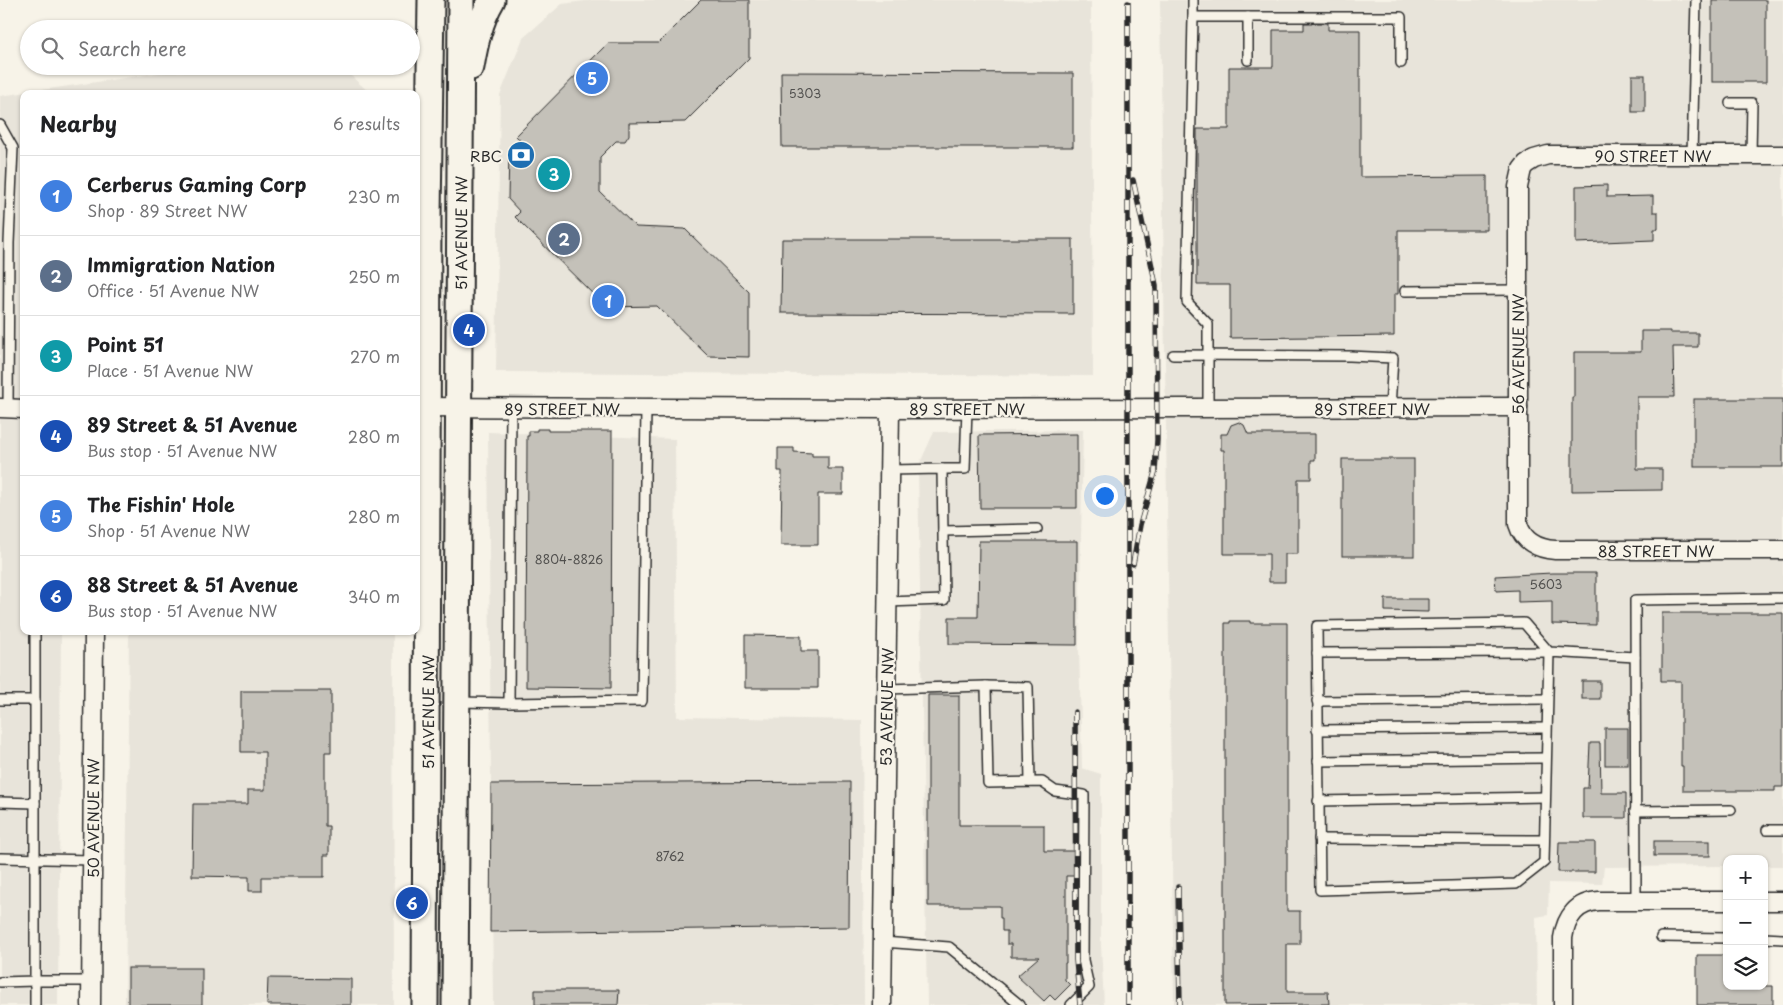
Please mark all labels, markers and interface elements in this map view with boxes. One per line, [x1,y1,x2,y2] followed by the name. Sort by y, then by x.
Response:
[20,20,420,75] search box
[38,34,66,62] icon: search
[78,34,187,62] text: Search here
[576,59,608,97] pin: 5
[789,84,821,102] house number: 5303
[40,107,117,139] text: Nearby
[333,111,400,135] text: 6 results
[506,140,536,170] bank icon: RBC
[470,144,502,167] place label: RBC
[1595,144,1711,167] street label: 90 STREET NW
[538,155,570,193] pin: 3
[87,170,307,198] text: Cerberus Gaming Corp
[449,175,472,290] street label: 51 AVENUE NW
[52,184,60,208] text: 1
[348,184,400,208] text: 230 m
[87,198,247,222] text: Shop · 89 Street NW
[548,220,580,258] pin: 2
[87,250,275,278] text: Immigration Nation
[50,264,62,288] text: 2
[349,264,400,288] text: 250 m
[87,278,259,302] text: Office · 51 Avenue NW
[592,282,624,320] pin: 1
[1506,293,1529,415] street label: 56 AVENUE NW
[453,311,485,349] pin: 4
[87,330,164,358] text: Point 51
[51,344,61,368] text: 3
[350,344,400,368] text: 270 m
[87,358,253,382] text: Place · 51 Avenue NW
[504,397,620,420] street label: 89 STREET NW
[909,397,1025,420] street label: 89 STREET NW
[1314,397,1430,420] street label: 89 STREET NW
[87,410,298,438] text: 89 Street & 51 Avenue
[51,424,61,448] text: 4
[348,424,400,448] text: 280 m
[87,438,277,462] text: Bus stop · 51 Avenue NW
[1092,483,1118,509] your location
[87,490,235,518] text: The Fishin' Hole
[51,504,61,528] text: 5
[348,504,400,528] text: 280 m
[87,518,250,542] text: Shop · 51 Avenue NW
[1598,539,1714,562] street label: 88 STREET NW
[535,550,603,568] house number: 8804-8826
[87,570,298,598] text: 88 Street & 51 Avenue
[1530,575,1563,593] house number: 5603
[50,584,62,608] text: 6
[348,584,400,608] text: 340 m
[87,598,277,622] text: Bus stop · 51 Avenue NW
[873,647,899,766] street label: 53 AVENUE NW
[416,654,439,769] street label: 51 AVENUE NW
[81,758,104,878] street label: 50 AVENUE NW
[656,847,685,865] house number: 8762
[1723,855,1768,990] map controls
[1723,855,1768,900] button: +
[396,884,428,922] pin: 6
[1723,900,1768,945] button: −
[1723,945,1768,990] button: layers

